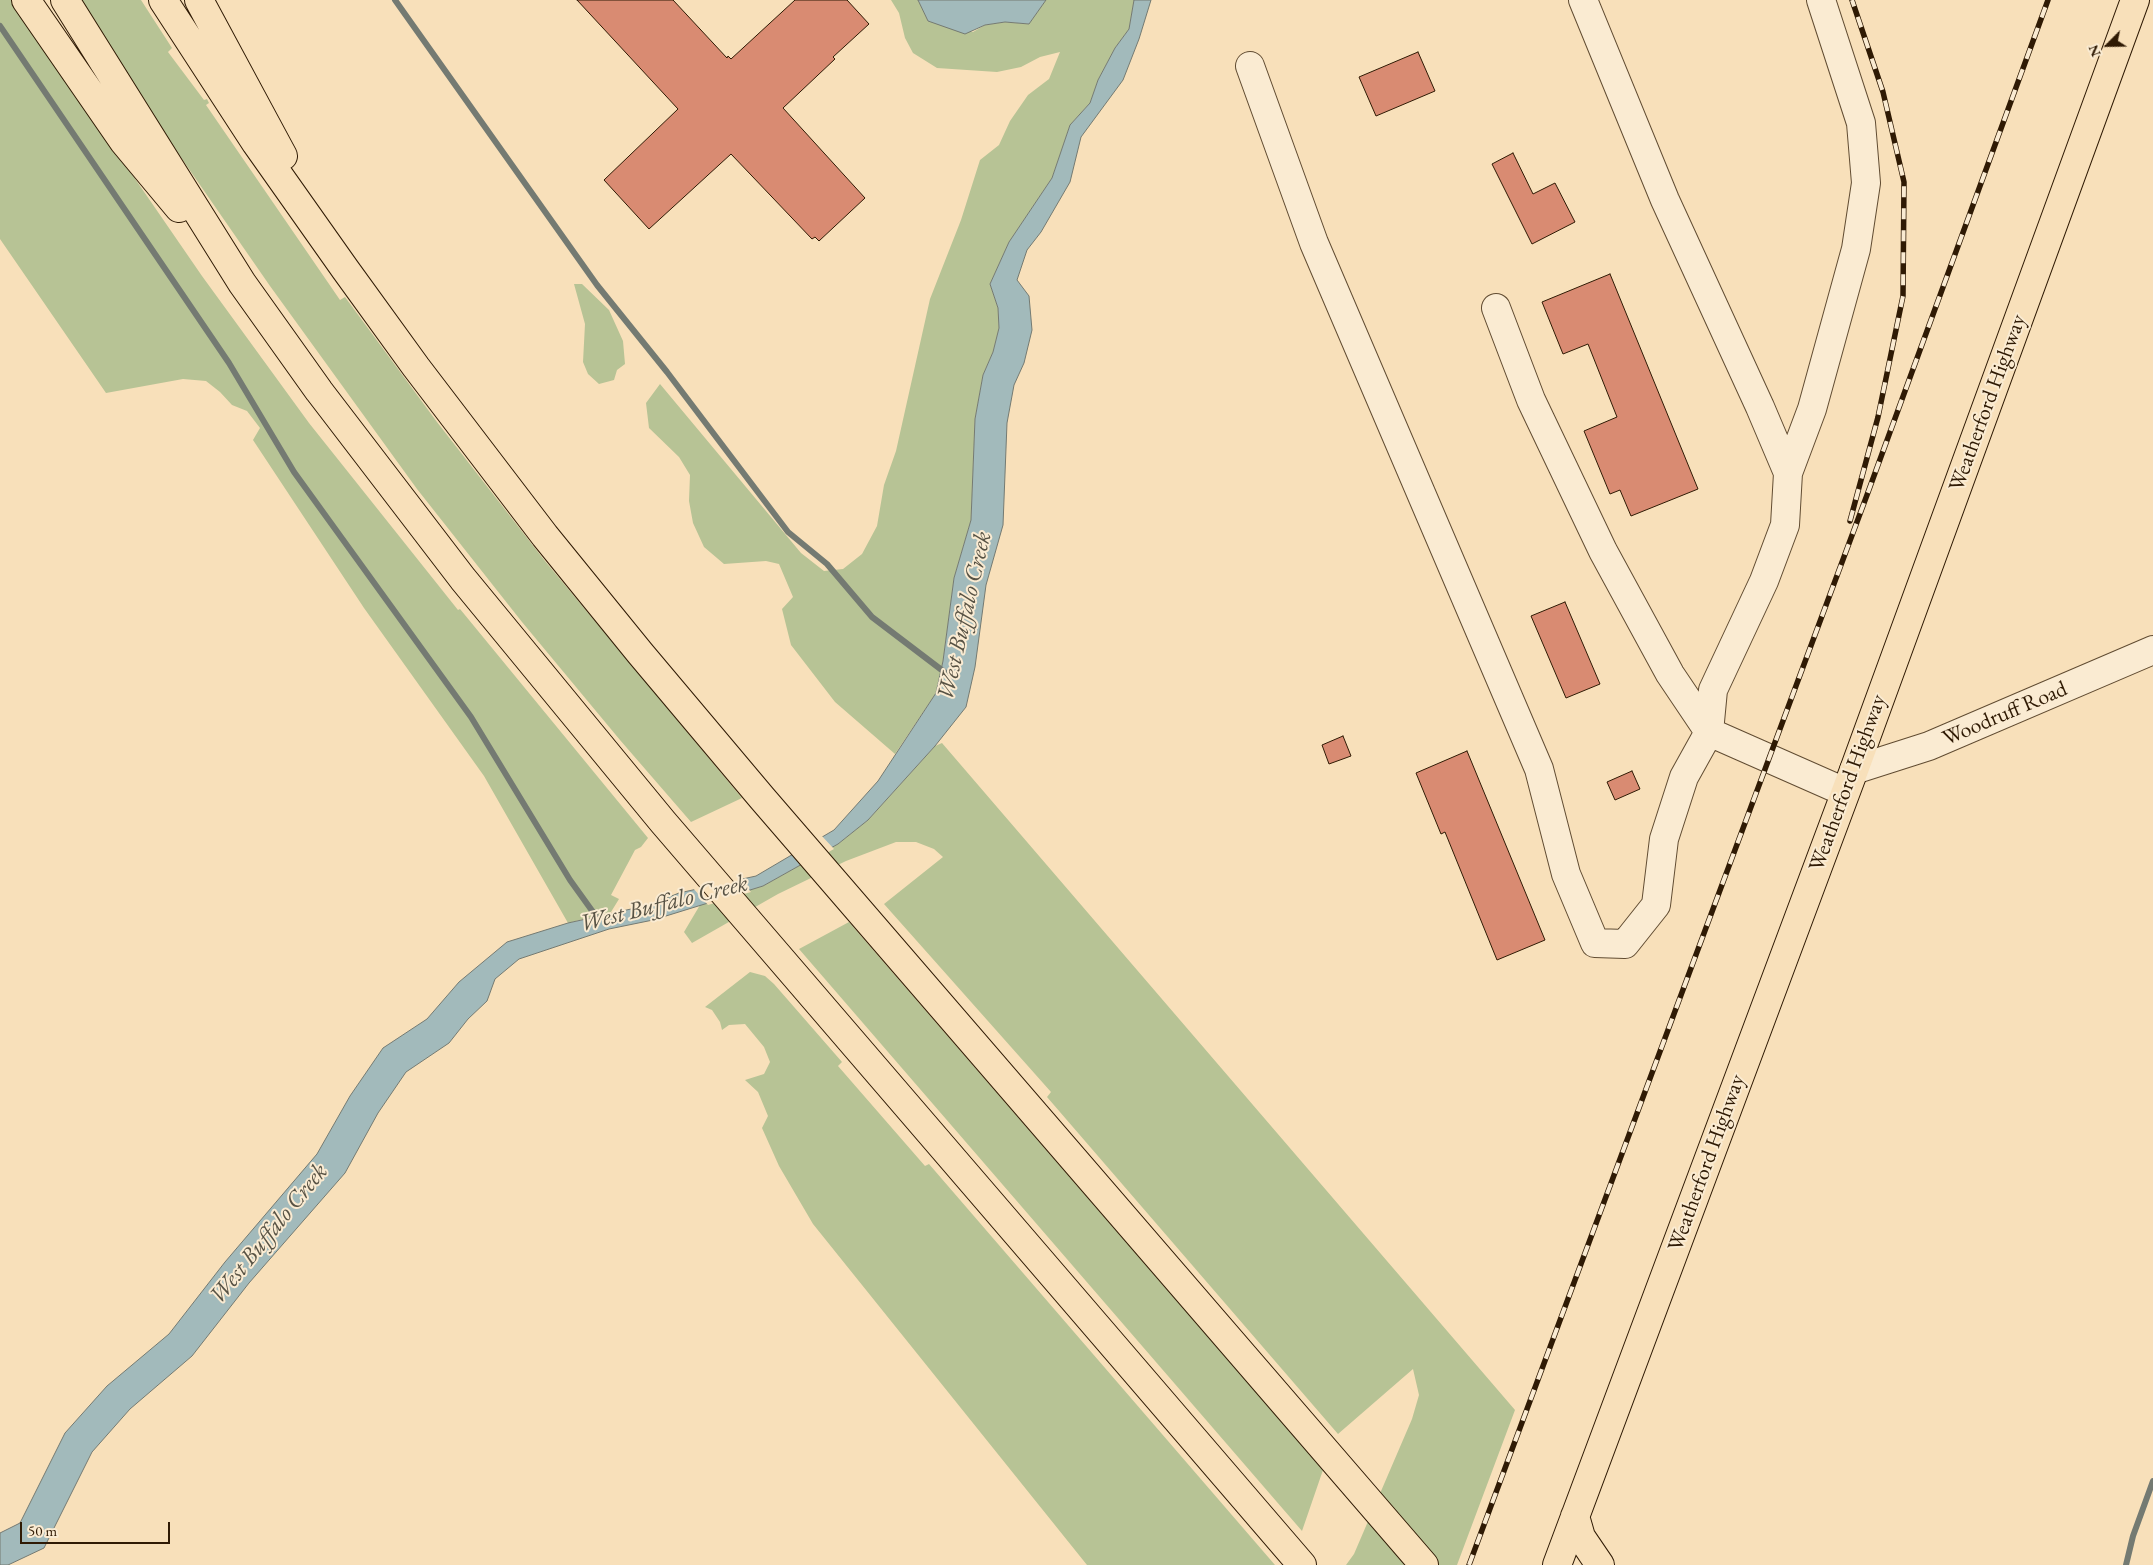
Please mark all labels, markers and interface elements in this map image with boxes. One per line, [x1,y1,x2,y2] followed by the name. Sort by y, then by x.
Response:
[2083,20,2133,70] north arrow
[2084,42,2105,60] text: N
[1944,311,2032,495] street label: Weatherford Highway
[932,529,998,703] water label: West Buffalo Creek
[1939,676,2071,752] street label: Woodruff Road
[1804,691,1892,875] street label: Weatherford Highway
[577,869,751,939] water label: West Buffalo Creek
[1663,1071,1751,1255] street label: Weatherford Highway
[204,1158,334,1310] water label: West Buffalo Creek
[22,1512,172,1544] scale bar
[28,1521,57,1540] text: 50 m

